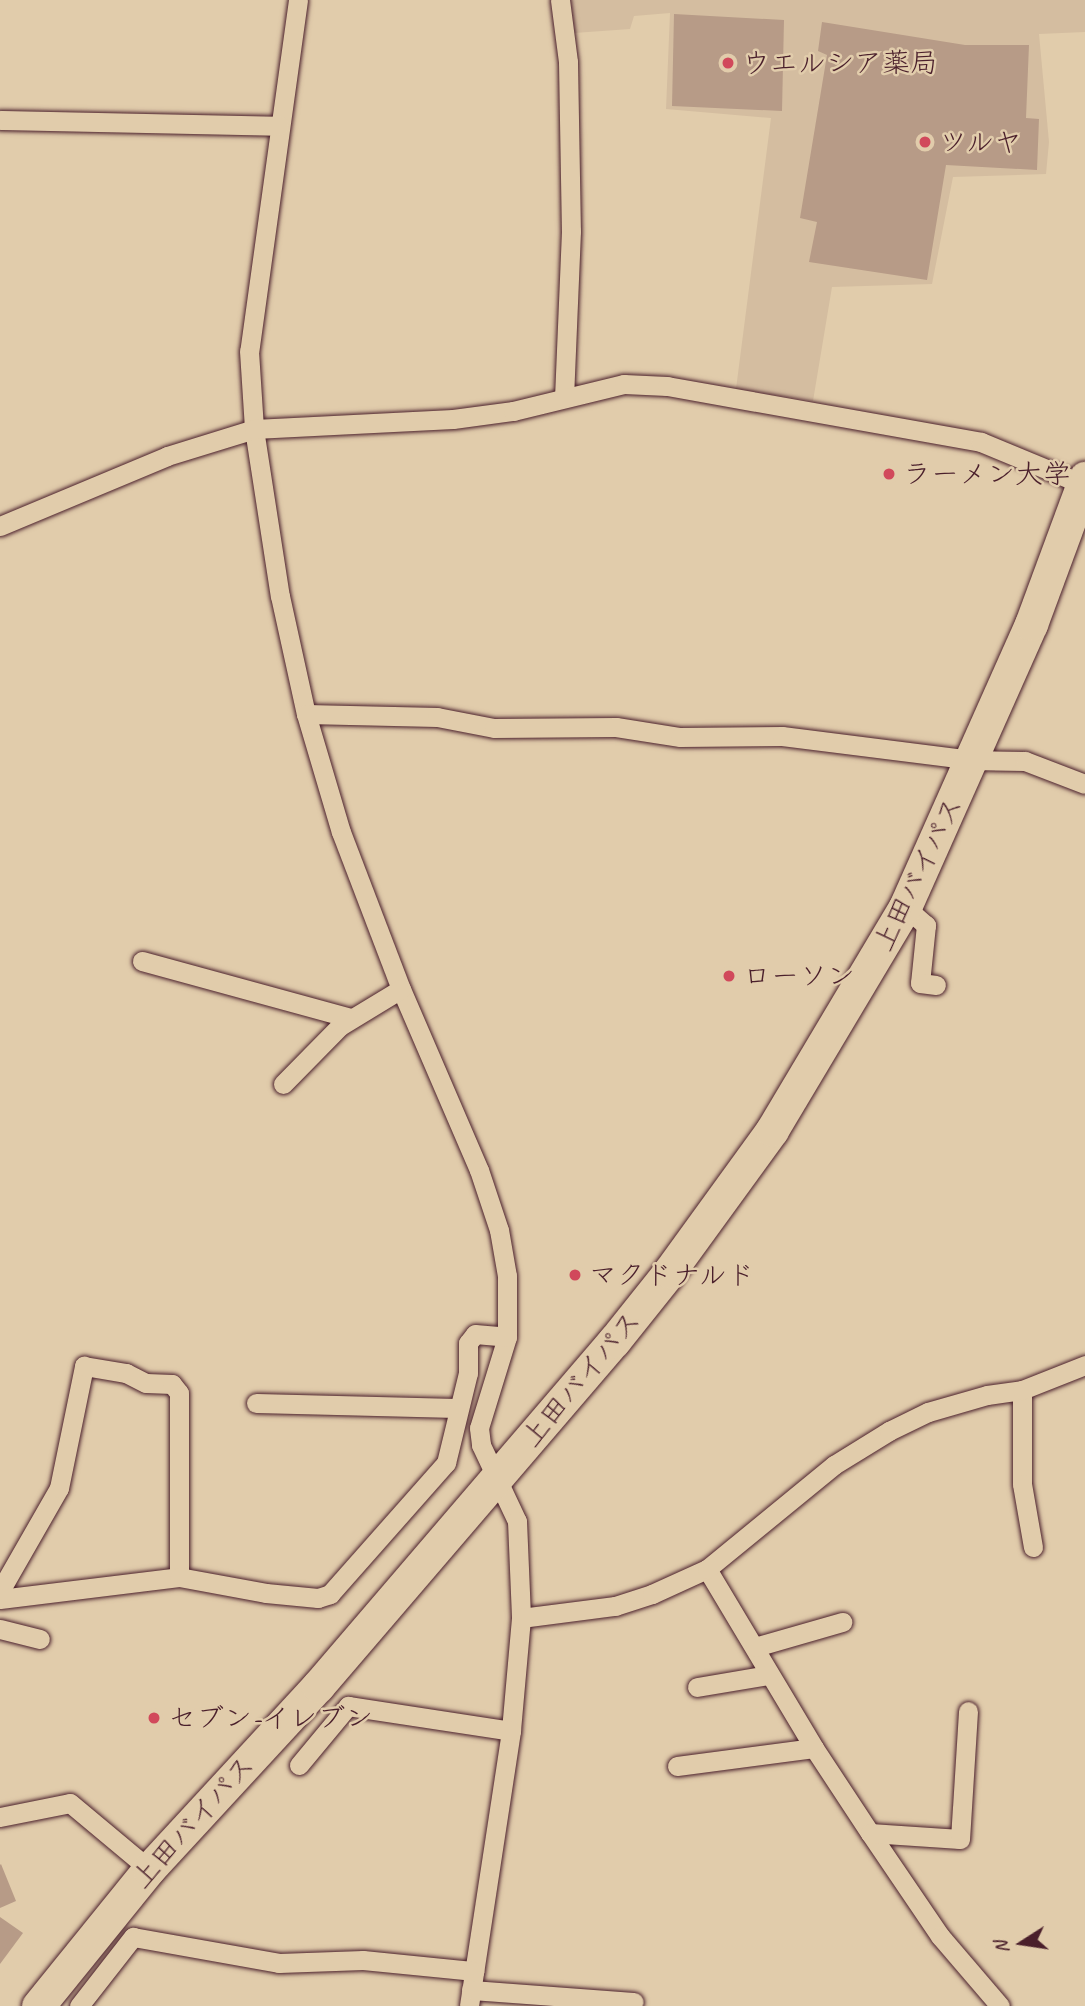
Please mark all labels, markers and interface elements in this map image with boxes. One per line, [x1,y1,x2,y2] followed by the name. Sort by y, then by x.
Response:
[742,46,938,80] place label: ウエルシア薬局
[720,55,736,71] marker: ウエルシア薬局
[939,125,1023,159] place label: ツルヤ
[917,134,933,150] marker: ツルヤ
[903,457,1071,491] place label: ラーメン大学
[881,466,897,482] marker: ラーメン大学
[866,791,970,957] street label: 上田バイパス
[743,959,855,993] place label: ローソン
[721,968,737,984] marker: ローソン
[589,1258,757,1292] place label: マクドナルド
[567,1267,583,1283] marker: マクドナルド
[514,1304,648,1454] street label: 上田バイパス
[168,1701,373,1735] place label: セブン-イレブン
[146,1710,162,1726] marker: セブン-イレブン
[124,1748,262,1896] street label: 上田バイパス
[987,1908,1057,1978] north arrow
[988,1939,1014,1956] text: N

